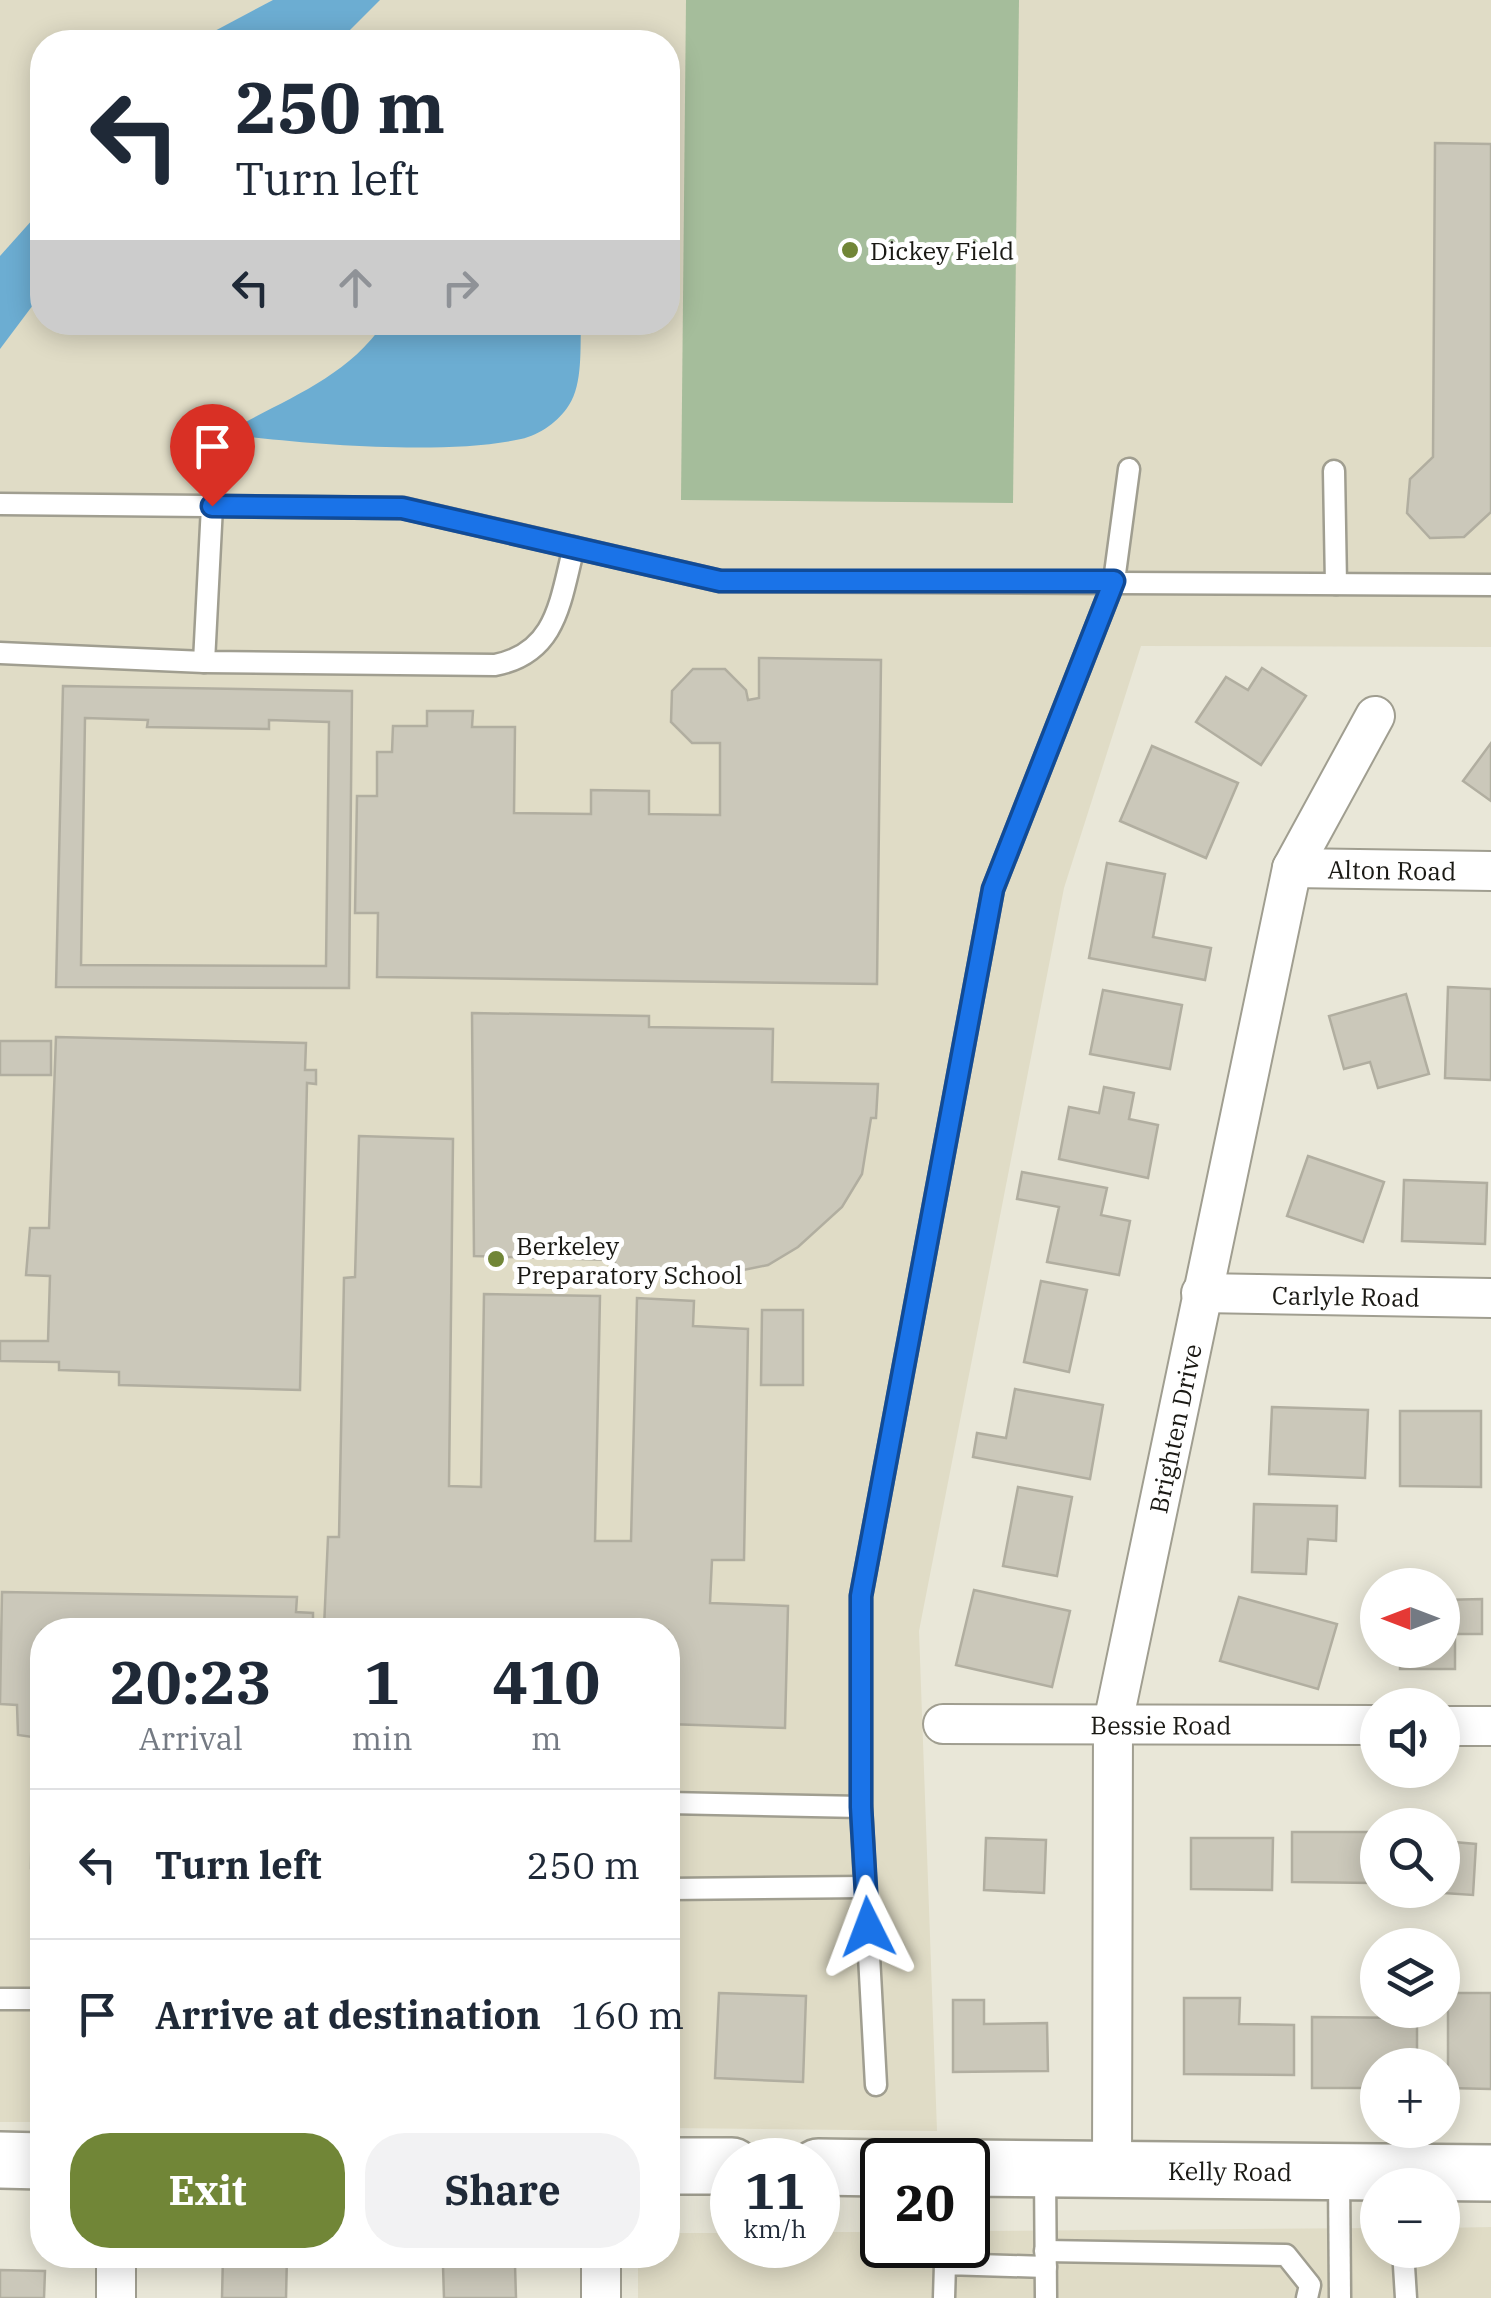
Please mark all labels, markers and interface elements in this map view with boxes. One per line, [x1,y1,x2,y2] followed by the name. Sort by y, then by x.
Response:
[235,61,445,152] text: 250 m
[70,70,200,200] icon: left
[235,149,419,207] text: Turn left
[870,234,1014,267] place label: Dickey Field
[839,239,861,261] marker: Dickey Field
[223,260,278,315] icon: left
[328,260,383,315] icon: ahead
[433,260,488,315] icon: right
[170,404,255,507] pin
[185,419,240,474] icon: arrive
[1327,852,1457,887] street label: Alton Road
[516,1229,743,1291] place label: Berkeley Preparatory School
[485,1248,507,1270] marker: Berkeley Preparatory School
[1272,1278,1420,1313] street label: Carlyle Road
[1141,1341,1208,1516] street label: Brighten Drive
[1360,1568,1460,1668] north arrow
[1360,1568,1460,2268] map controls
[110,1642,272,1721] text: 20:23
[364,1642,400,1721] text: 1
[492,1642,600,1721] text: 410
[1360,1688,1460,1788] button: sound
[1090,1708,1232,1741] street label: Bessie Road
[139,1717,243,1759] text: Arrival
[352,1717,413,1759] text: min
[531,1717,562,1759] text: m
[1360,1808,1460,1908] button: search
[70,1837,125,1892] icon: left
[155,1840,322,1889] text: Turn left
[527,1840,640,1889] text: 250 m
[816,1875,920,1979] position arrow
[1360,1928,1460,2028] button: layers
[70,1987,125,2042] icon: arrive
[155,1990,541,2039] text: Arrive at destination
[571,1990,684,2039] text: 160 m
[1360,2048,1460,2148] button: +
[70,2133,345,2248] button: Exit
[365,2133,640,2248] button: Share
[860,2138,990,2268] speed limit sign: 20
[1168,2153,1292,2188] street label: Kelly Road
[745,2158,805,2223] text: 11
[1360,2168,1460,2268] button: −
[743,2212,807,2245] text: km/h

